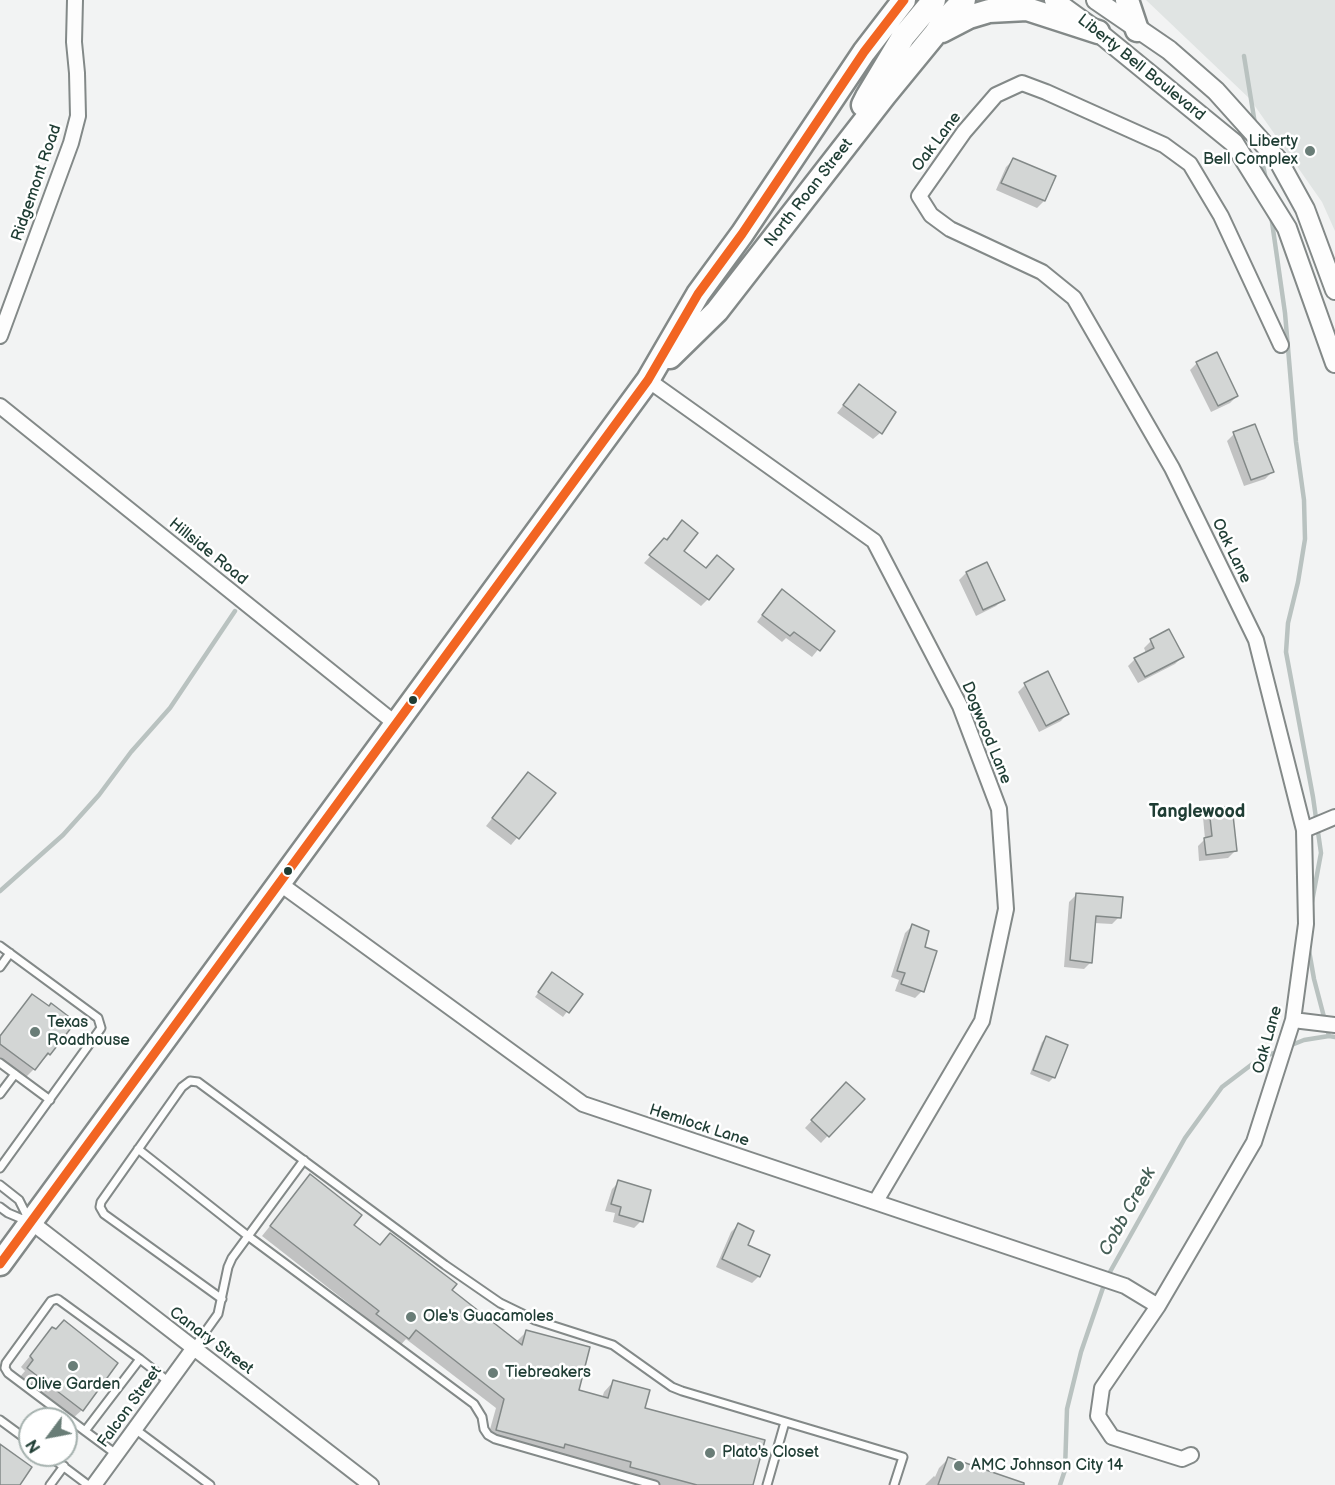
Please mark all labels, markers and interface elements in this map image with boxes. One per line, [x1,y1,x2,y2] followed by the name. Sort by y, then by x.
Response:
[1073,11,1209,125] street label: Liberty Bell Boulevard
[908,108,966,176] street label: Oak Lane
[8,122,66,244] street label: Ridgemont Road
[1203,132,1298,170] place label: Liberty Bell Complex
[761,135,857,251] street label: North Roan Street
[1303,144,1317,158] marker: Liberty Bell Complex
[165,514,251,590] street label: Hillside Road
[1207,516,1255,586] street label: Oak Lane
[957,679,1015,787] street label: Dogwood Lane
[407,694,419,706] unlabelled marker
[1149,801,1245,823] district label: Tanglewood
[282,865,294,877] unlabelled marker
[1249,1004,1287,1076] street label: Oak Lane
[47,1013,130,1051] place label: Texas Roadhouse
[28,1025,42,1039] marker: Texas Roadhouse
[647,1101,751,1151] street label: Hemlock Lane
[1095,1164,1161,1260] water label: Cobb Creek
[165,1303,257,1379] street label: Canary Street
[423,1307,554,1327] place label: Ole's Guacamoles
[404,1310,418,1324] marker: Ole's Guacamoles
[66,1359,80,1373] marker: Olive Garden
[94,1362,166,1452] street label: Falcon Street
[505,1363,591,1383] place label: Tiebreakers
[486,1366,500,1380] marker: Tiebreakers
[26,1375,120,1395] place label: Olive Garden
[18,1407,78,1467] north arrow
[23,1436,45,1456] text: N
[722,1443,819,1463] place label: Plato's Closet
[703,1446,717,1460] marker: Plato's Closet
[971,1456,1123,1476] place label: AMC Johnson City 14
[952,1459,966,1473] marker: AMC Johnson City 14

